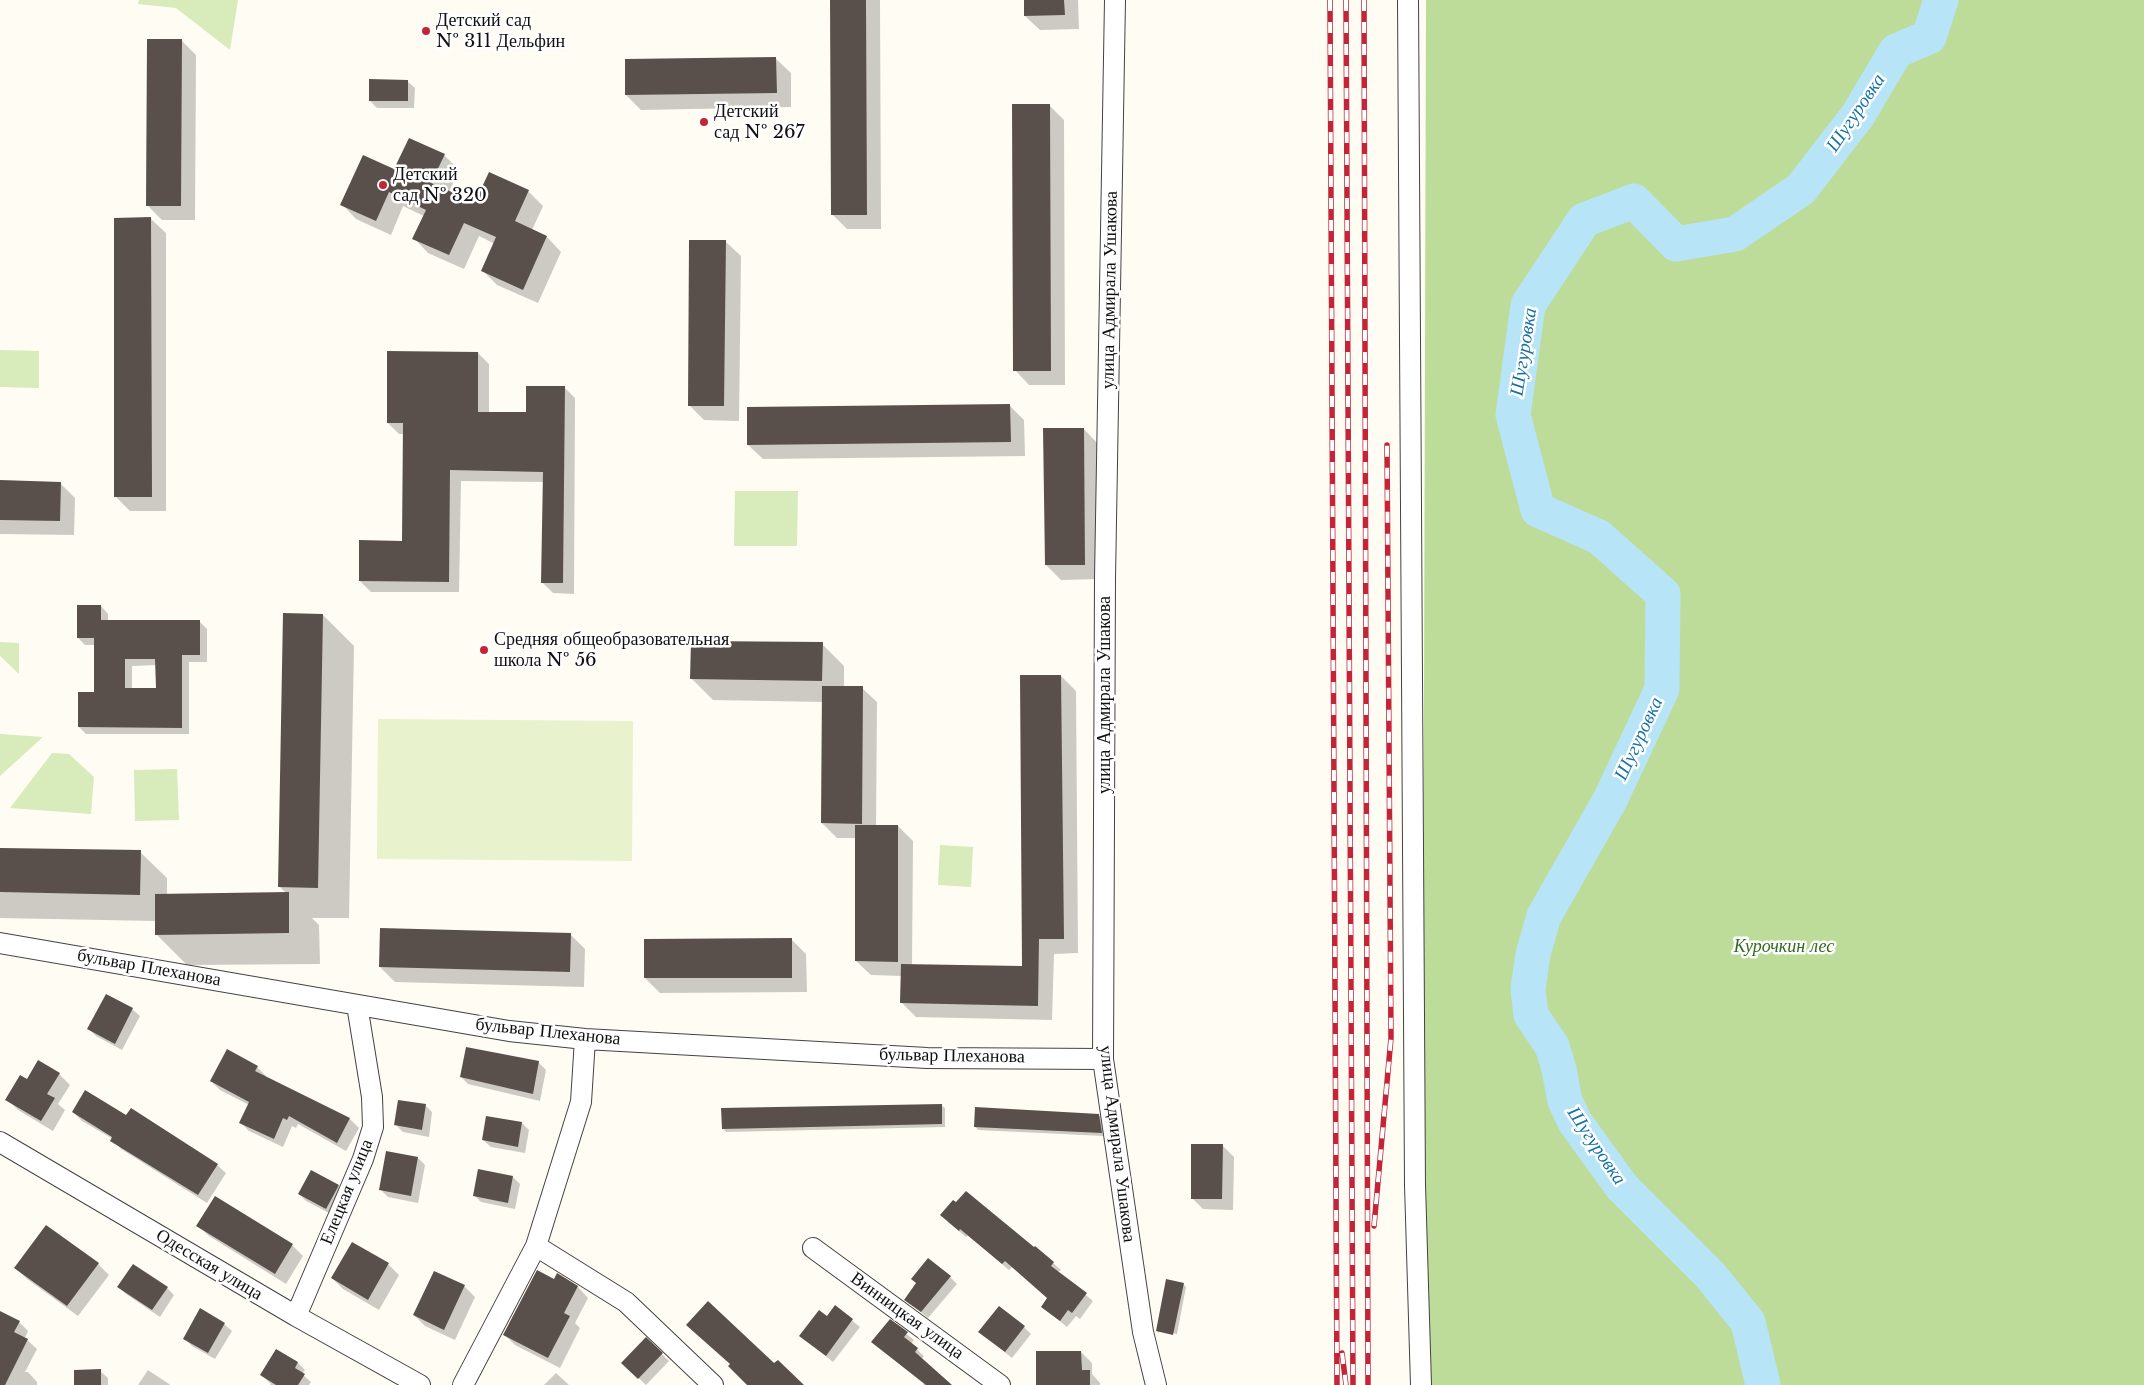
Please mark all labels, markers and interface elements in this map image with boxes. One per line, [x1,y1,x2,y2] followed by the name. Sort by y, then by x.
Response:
[436,10,565,52] place label: Детский сад № 311 Дельфин
[420,25,432,37] marker: Детский сад № 311 Дельфин
[1822,70,1890,156] water label: Шугуровка
[714,101,805,144] place label: Детский сад № 267
[698,116,710,128] marker: Детский сад № 267
[393,164,487,206] place label: Детский сад № 320
[377,179,389,191] marker: Детский сад № 320
[1097,191,1123,389] street label: улица Адмирала Ушакова
[1506,306,1542,398] water label: Шугуровка
[1094,596,1116,794] street label: улица Адмирала Ушакова
[494,629,729,672] place label: Средняя общеобразовательная школа № 56
[478,644,490,656] marker: Средняя общеобразовательная школа № 56
[1610,694,1668,784] water label: Шугуровка
[1734,936,1834,958] park label: Курочкин лес
[75,945,223,991] street label: бульвар Плеханова
[474,1014,622,1050] street label: бульвар Плеханова
[879,1044,1025,1068] street label: бульвар Плеханова
[1094,1044,1140,1244] street label: улица Адмирала Ушакова
[1562,1103,1630,1189] water label: Шугуровка
[316,1136,378,1248] street label: Елецкая улица
[152,1225,266,1305] street label: Одесская улица
[846,1268,968,1364] street label: Винницкая улица

